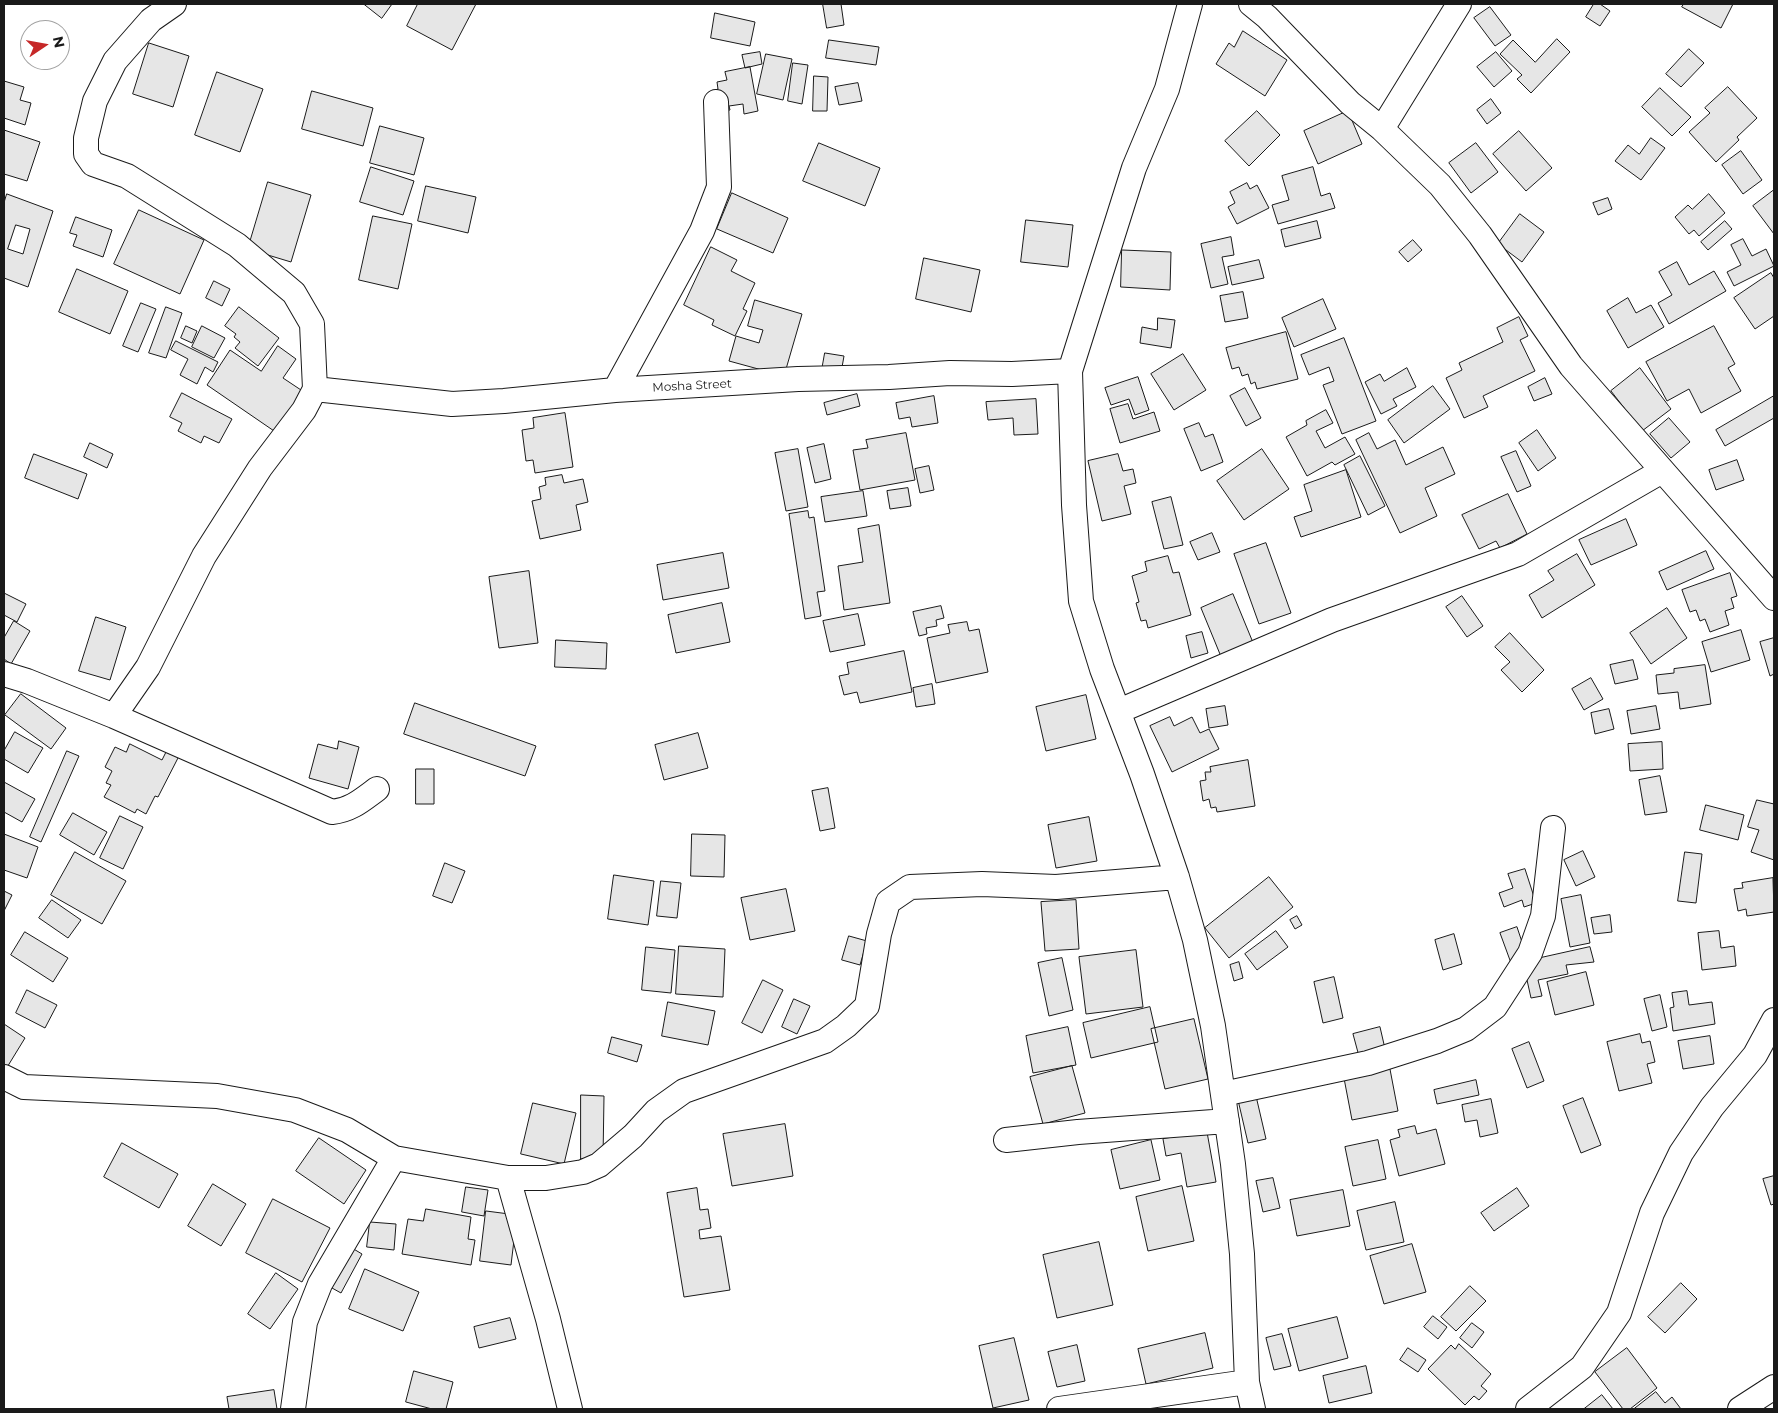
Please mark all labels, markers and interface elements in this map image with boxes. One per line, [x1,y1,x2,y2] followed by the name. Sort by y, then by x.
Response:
[20,20,70,70] north arrow
[49,35,69,49] text: N
[652,377,732,395] street label: Mosha Street

